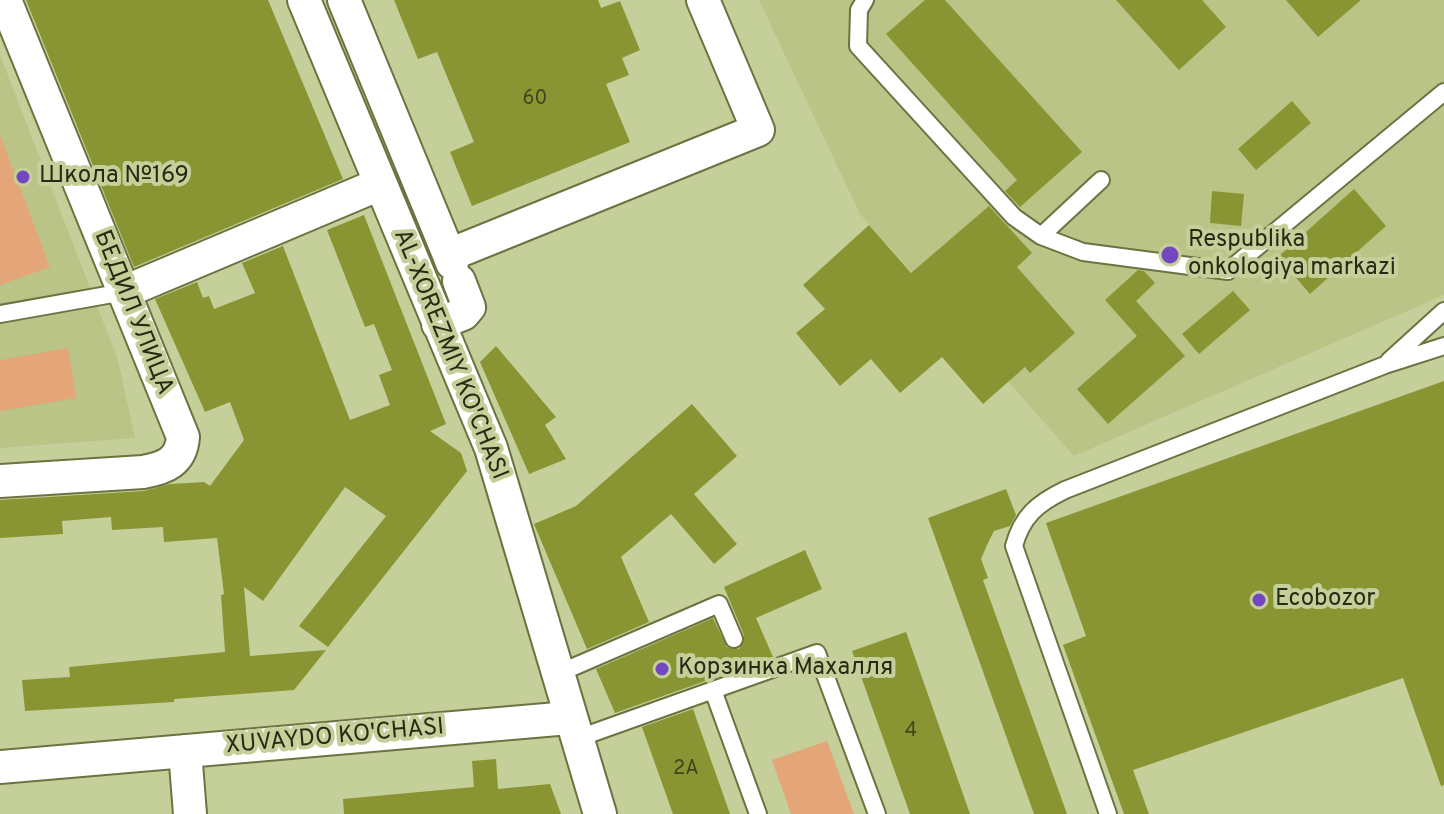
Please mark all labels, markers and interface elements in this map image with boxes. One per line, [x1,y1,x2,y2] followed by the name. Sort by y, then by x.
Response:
[523,88,547,112] house number: 60
[39,163,189,191] place label: Школа №169
[14,168,32,186] marker: Школа №169
[386,226,512,484] street label: AL-XOREZMIY KO'CHASI
[86,227,178,399] street label: БЕДИЛ УЛИЦА
[1188,227,1396,283] place label: Respublika onkologiya markazi
[1159,244,1181,266] marker: Respublika onkologiya markazi
[1275,586,1376,614] place label: Ecobozor
[1250,591,1268,609] marker: Ecobozor
[678,655,893,683] place label: Корзинка Махалля
[653,660,671,678] marker: Корзинка Махалля
[225,714,445,762] street label: XUVAYDO KO'CHASI
[905,720,917,744] house number: 4
[673,758,699,782] house number: 2А

